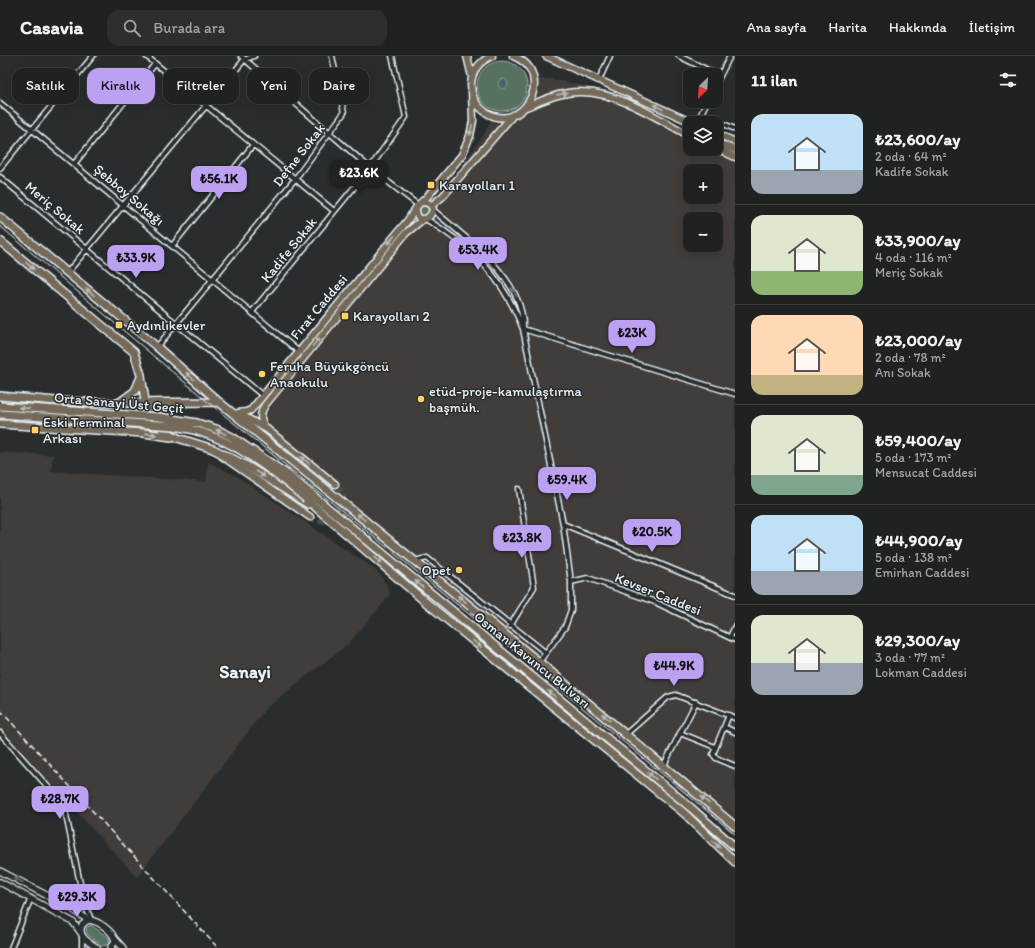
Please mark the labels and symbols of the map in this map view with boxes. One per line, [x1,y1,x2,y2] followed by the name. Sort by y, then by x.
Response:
[683,68,723,108] north arrow
[556,91,568,97] one-way arrow
[652,104,663,110] one-way arrow
[269,120,329,190] street label: Defne Sokak
[467,124,473,137] one-way arrow
[326,160,392,194] pin: ₺23.6K
[90,161,168,229] street label: Şebboy Sokağı
[186,166,252,200] pin: ₺56.1K
[439,177,516,194] place label: Karayolları 1
[21,178,89,239] street label: Meriç Sokak
[426,180,436,190] marker: Karayolları 1
[257,213,321,286] street label: Kadife Sokak
[387,235,396,245] one-way arrow
[445,237,511,271] pin: ₺53.4K
[103,245,169,279] pin: ₺33.9K
[25,261,35,270] one-way arrow
[287,271,351,343] street label: Fırat Caddesi
[511,286,518,298] one-way arrow
[85,288,96,296] one-way arrow
[353,308,431,325] place label: Karayolları 2
[340,311,350,321] marker: Karayolları 2
[127,317,206,334] place label: Aydınlıkevler
[114,320,124,330] marker: Aydınlıkevler
[608,320,656,354] pin: ₺23K
[312,337,321,348] one-way arrow
[270,358,389,391] place label: Feruha Büyükgöncü Anaokulu
[257,369,267,379] marker: Feruha Büyükgöncü Anaokulu
[184,371,195,380] one-way arrow
[429,383,582,416] place label: etüd-proje-kamulaştırma başmüh.
[53,389,185,417] street label: Orta Sanayi Üst Geçit
[416,394,426,404] marker: etüd-proje-kamulaştırma başmüh.
[18,405,30,412] one-way arrow
[43,414,125,447] place label: Eski Terminal Arkası
[30,425,40,435] marker: Eski Terminal Arkası
[216,429,227,435] one-way arrow
[145,431,157,437] one-way arrow
[300,455,310,464] one-way arrow
[534,467,600,501] pin: ₺59.4K
[254,470,266,477] one-way arrow
[355,513,366,522] one-way arrow
[619,519,685,553] pin: ₺20.5K
[489,525,555,559] pin: ₺23.8K
[372,556,383,565] one-way arrow
[422,562,451,579] place label: Opet
[454,565,464,575] marker: Opet
[612,569,704,619] street label: Kevser Caddesi
[414,580,424,589] one-way arrow
[456,595,467,603] one-way arrow
[470,608,594,712] street label: Osman Kavuncu Bulvarı
[472,639,483,648] one-way arrow
[641,653,707,687] pin: ₺44.9K
[219,661,271,683] district label: Sanayi
[547,689,557,698] one-way arrow
[600,713,611,721] one-way arrow
[647,772,658,780] one-way arrow
[27,786,93,820] pin: ₺28.7K
[700,796,711,805] one-way arrow
[711,839,721,849] one-way arrow
[12,877,24,883] one-way arrow
[44,884,110,918] pin: ₺29.3K

